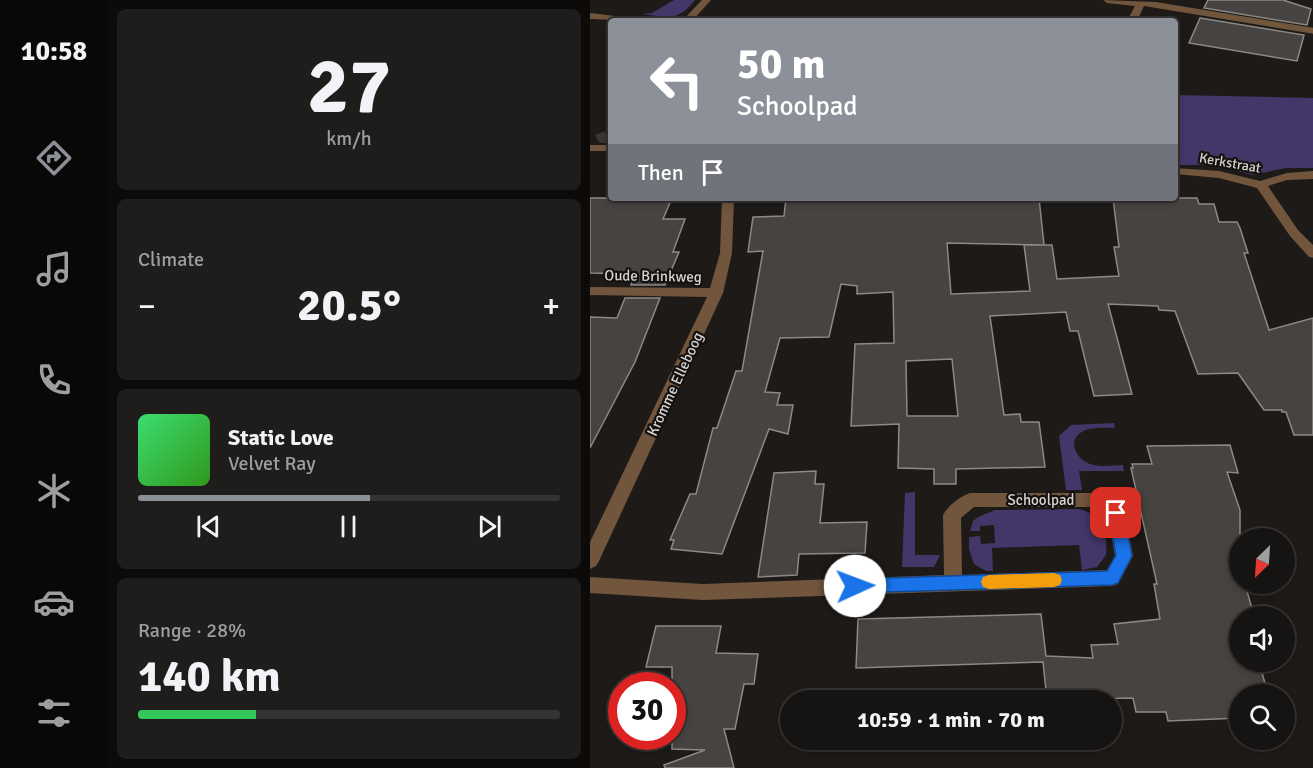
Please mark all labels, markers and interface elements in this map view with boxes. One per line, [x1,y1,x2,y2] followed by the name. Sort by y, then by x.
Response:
[21,35,87,68] text: 10:58
[307,39,391,135] text: 27
[737,39,826,90] text: 50 m
[638,42,716,120] icon: left
[737,90,858,123] text: Schoolpad
[326,126,372,151] text: km/h
[33,137,75,179] icon: directions
[1198,149,1262,177] street label: Kerkstraat
[696,156,729,189] icon: arrive
[638,159,684,186] text: Then
[138,247,204,272] text: Climate
[33,248,75,290] icon: music
[604,266,702,286] street label: Oude Brinkweg
[297,278,401,333] text: 20.5°
[138,286,156,327] text: −
[542,286,560,327] text: +
[643,329,707,439] street label: Kromme Elleboog
[33,359,75,401] icon: phone
[228,424,334,451] text: Static Love
[228,451,316,476] text: Velvet Ray
[33,470,75,512] icon: climate
[1090,487,1141,538] pin
[1007,491,1075,509] street label: Schoolpad
[1099,496,1132,529] icon: arrive
[192,510,225,543] icon: previous
[332,510,365,543] icon: pause
[473,510,506,543] icon: next
[1229,528,1295,594] north arrow
[1229,528,1295,750] map controls
[823,554,887,618] position arrow
[33,581,75,623] icon: car
[1229,606,1295,672] button: sound
[138,618,246,643] text: Range · 28%
[138,649,281,704] text: 140 km
[608,672,686,750] speed limit sign: 30
[1229,684,1295,750] button: search
[33,692,75,734] icon: filters
[857,706,1045,733] text: 10:59 · 1 min · 70 m

